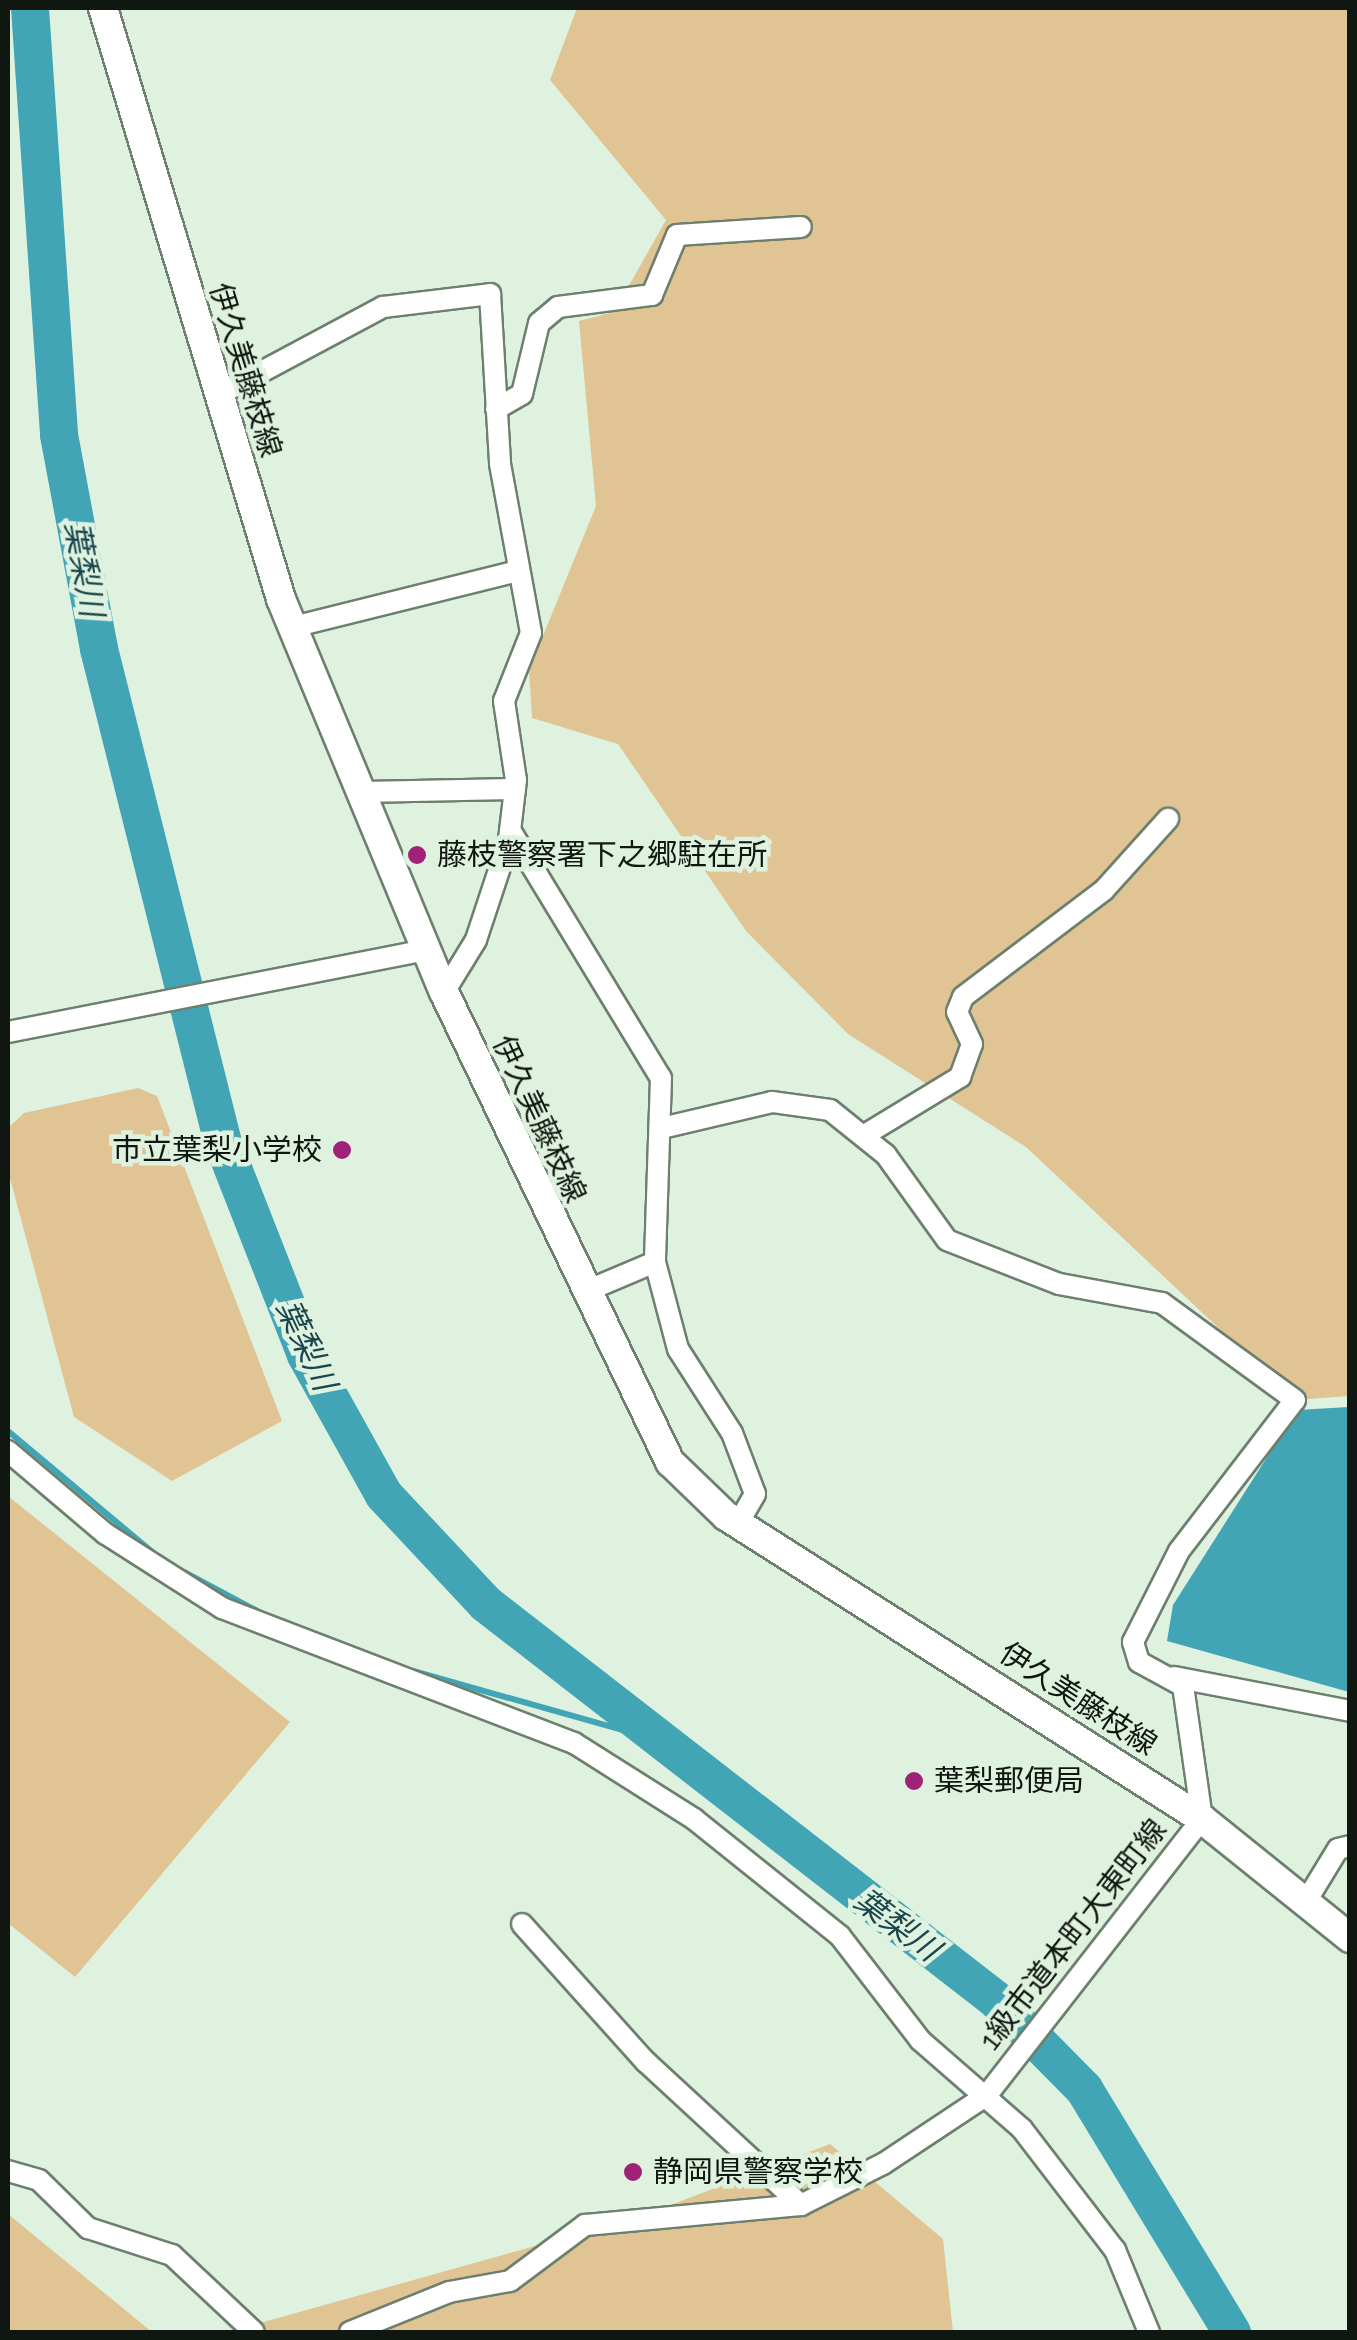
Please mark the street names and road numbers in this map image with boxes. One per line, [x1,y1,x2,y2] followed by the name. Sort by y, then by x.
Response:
[201,279,289,461] street label: 伊久美藤枝線
[485,1030,593,1208] street label: 伊久美藤枝線
[993,1635,1163,1763] street label: 伊久美藤枝線
[972,1812,1174,2058] street label: 1級市道本町大東町線

